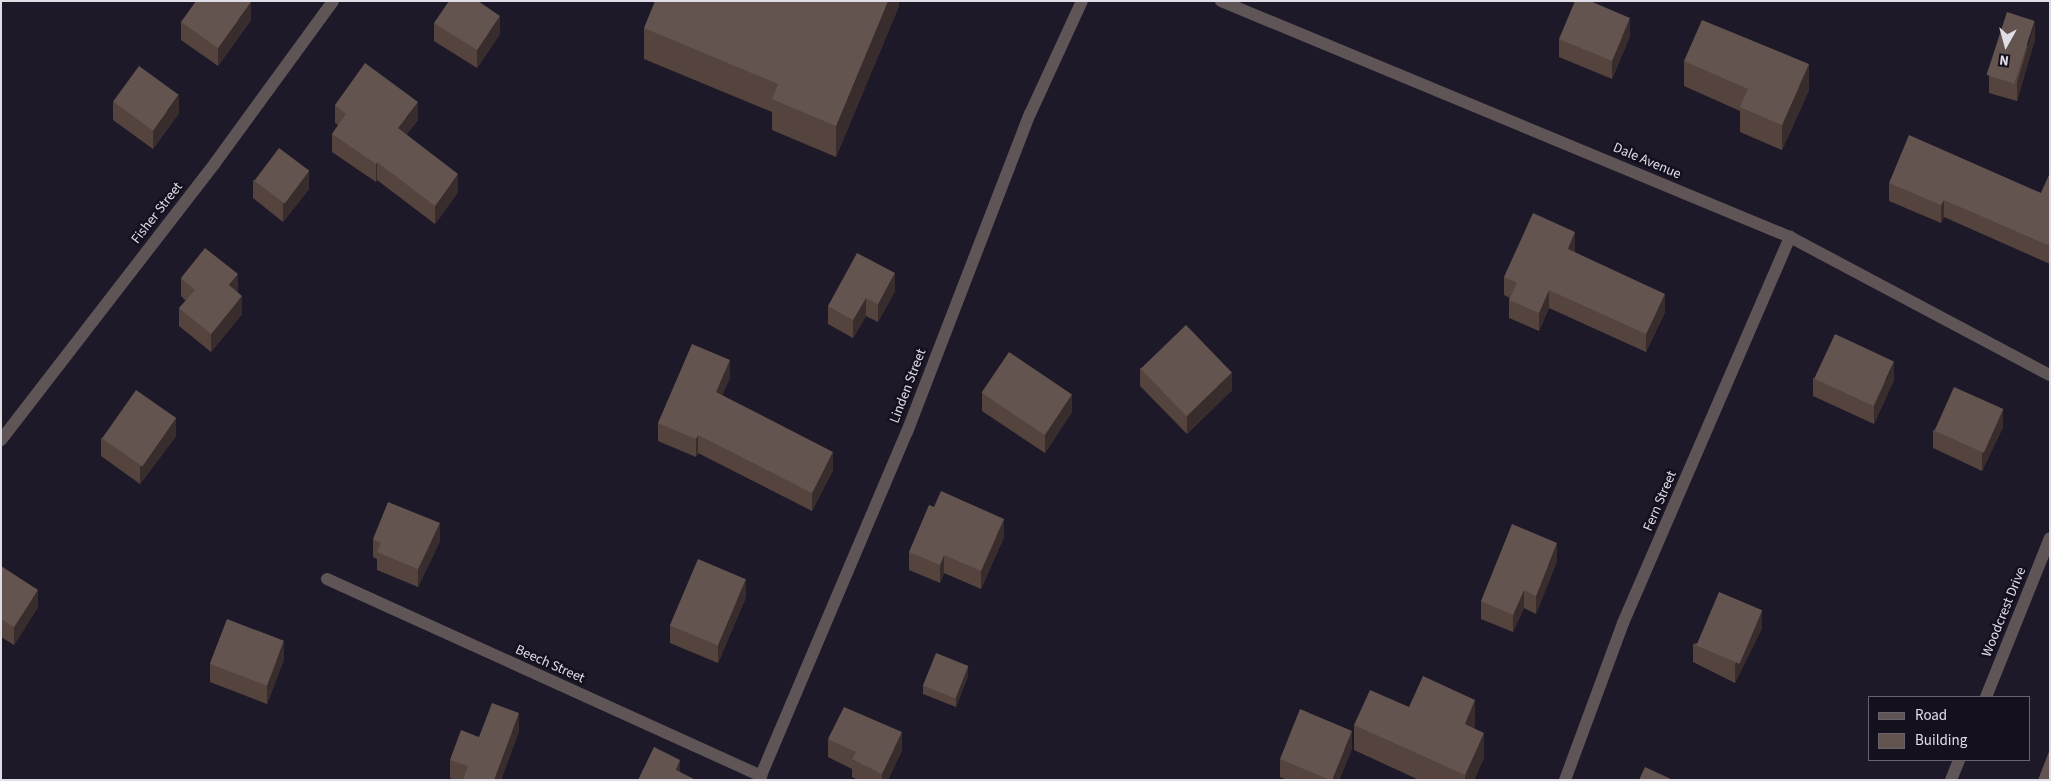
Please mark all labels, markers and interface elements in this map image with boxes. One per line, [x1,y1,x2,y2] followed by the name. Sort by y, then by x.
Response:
[1981,20,2031,70] north arrow
[1998,49,2010,70] text: N
[1611,139,1683,183] street label: Dale Avenue
[128,179,186,247] street label: Fisher Street
[886,347,930,425] street label: Linden Street
[1640,468,1680,534] street label: Fern Street
[1978,565,2030,659] street label: Woodcrest Drive
[513,641,587,687] street label: Beech Street
[1868,696,2031,761] legend
[1915,705,1947,726] text: Road
[1915,730,1967,751] text: Building

